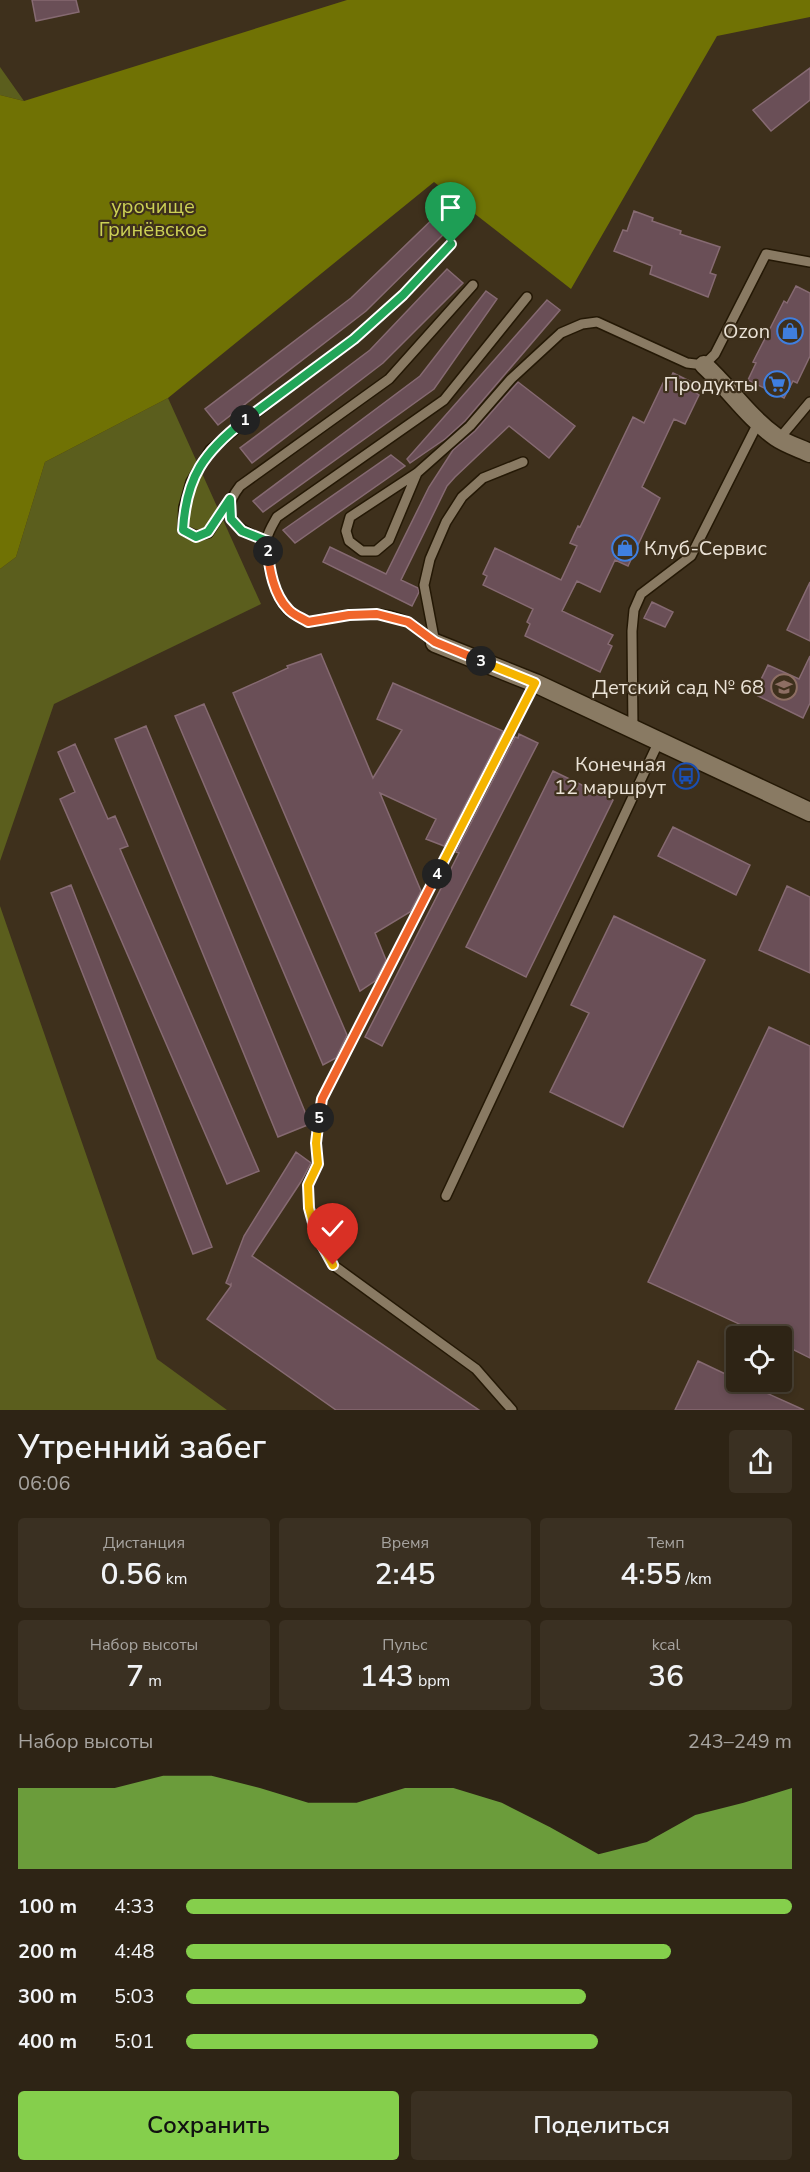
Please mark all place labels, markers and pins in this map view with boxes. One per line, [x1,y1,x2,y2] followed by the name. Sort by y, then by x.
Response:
[425,182,476,244] pin
[775,316,805,346] shop icon: Ozon
[723,318,770,345] place label: Ozon
[762,369,792,399] supermarket icon: Продукты
[663,371,758,398] place label: Продукты
[230,405,260,435] pin: 1
[610,533,640,563] shop icon: Клуб-Сервис
[644,535,767,562] place label: Клуб-Сервис
[253,536,283,566] pin: 2
[466,646,496,676] pin: 3
[769,672,799,702] school or university icon: Детский сад № 68
[592,674,764,701] place label: Детский сад № 68
[554,751,666,801] place label: Конечная 12 маршрут
[671,761,701,791] bus stop icon: Конечная 12 маршрут
[422,859,452,889] pin: 4
[304,1103,334,1133] pin: 5
[307,1203,358,1265] pin

